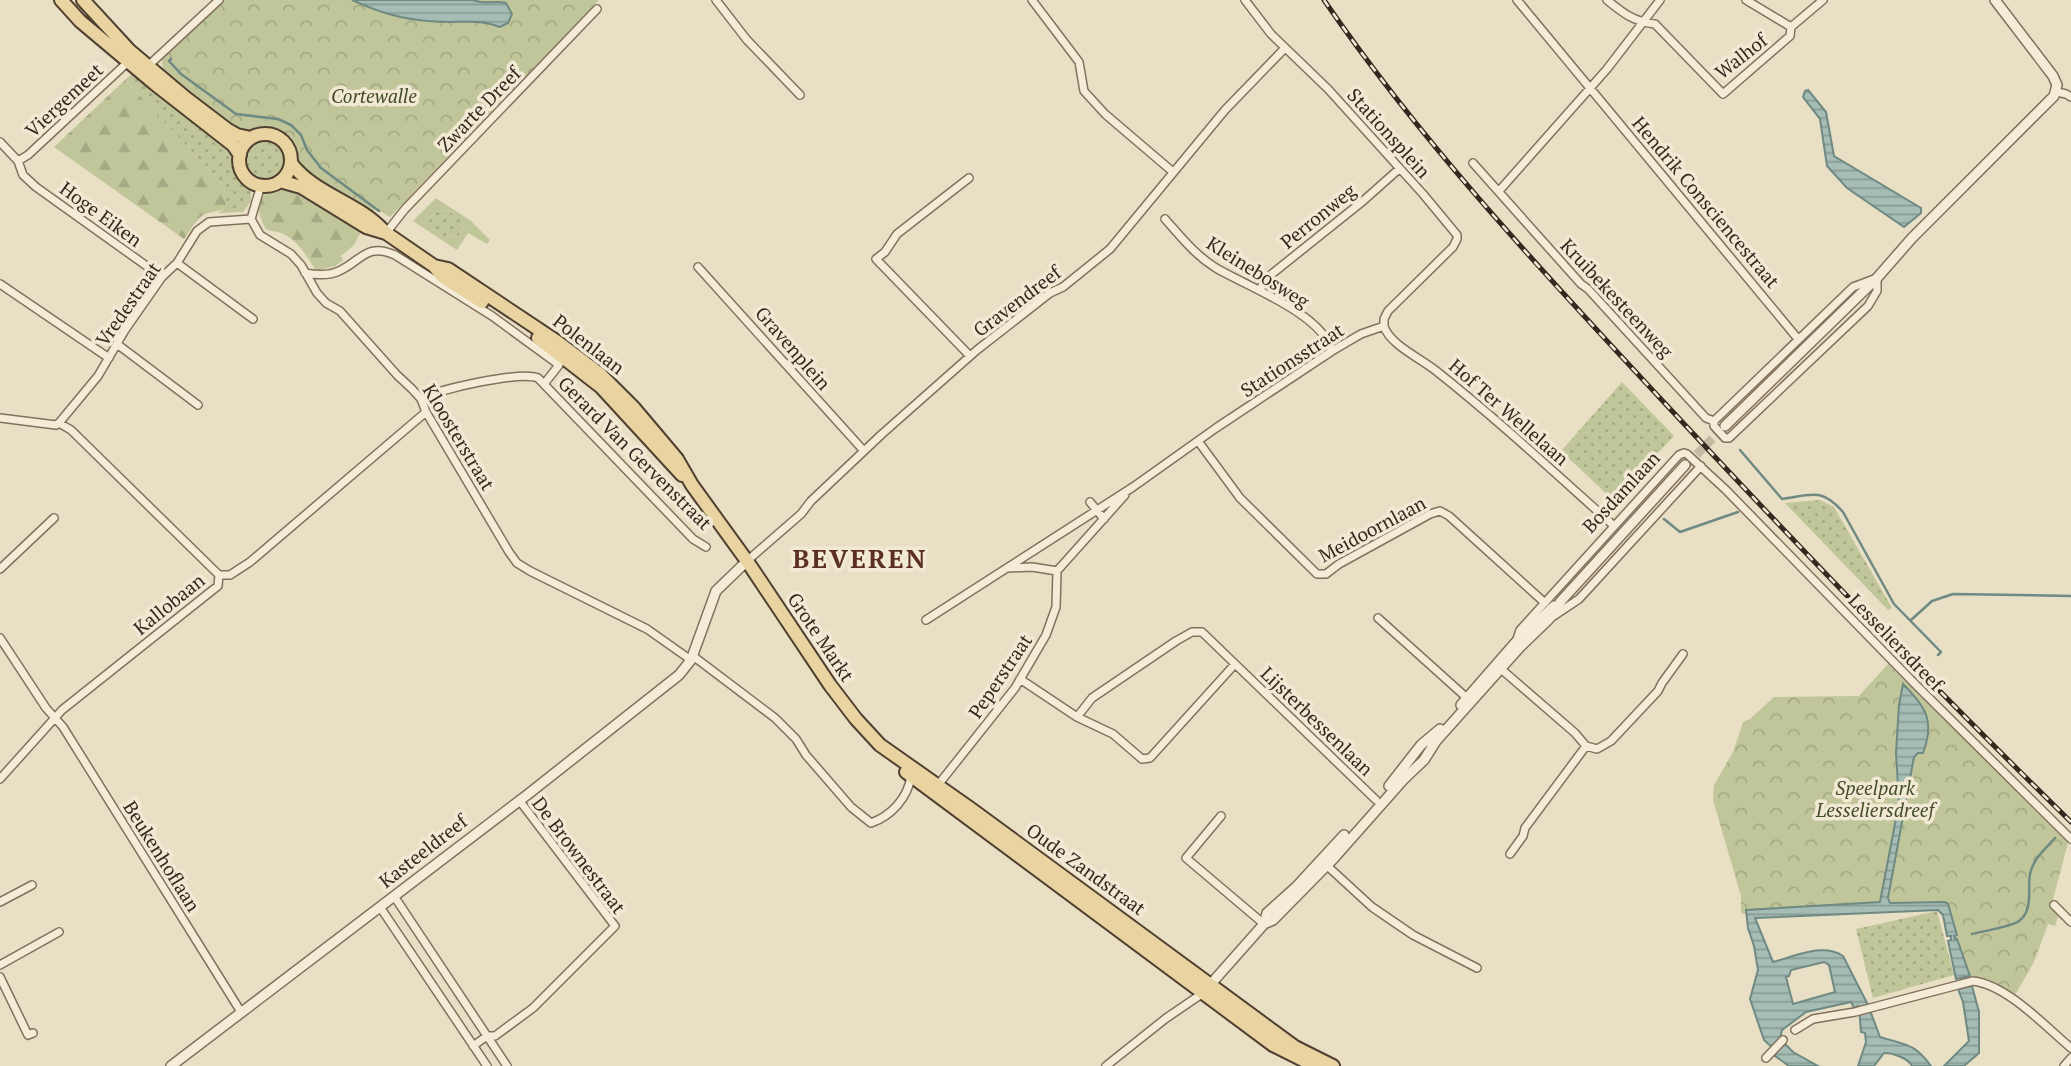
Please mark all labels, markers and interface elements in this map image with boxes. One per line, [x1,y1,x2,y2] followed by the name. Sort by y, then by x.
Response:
[1709,26,1773,84] street label: Walhof
[19,57,108,142] street label: Viergemeet
[432,60,527,157] street label: Zwarte Dreef
[1342,82,1436,183] street label: Stationsplein
[331,83,417,108] park label: Cortewalle
[1627,111,1786,293] street label: Hendrik Consciencestraat
[55,175,147,252] street label: Hoge Eiken
[1275,177,1361,254] street label: Perronweg
[1202,230,1315,314] street label: Kleinebosweg
[1556,233,1680,363] street label: Kruibekesteenweg
[89,257,166,351] street label: Vredestraat
[968,259,1067,342] street label: Gravendreef
[750,301,837,395] street label: Gravenplein
[549,308,630,379] street label: Polenlaan
[1235,317,1348,402] street label: Stationsstraat
[1444,353,1574,471] street label: Hof Ter Wellelaan
[553,370,718,535] street label: Gerard Van Gervenstraat
[418,379,501,495] street label: Kloosterstraat
[1576,445,1665,538] street label: Bosdamlaan
[1314,490,1430,567] street label: Meidoornlaan
[793,541,927,575] district label: BEVEREN
[128,567,209,640] street label: Kallobaan
[783,587,860,686] street label: Grote Markt
[1844,588,1950,697] street label: Lesseliersdreef
[962,629,1037,723] street label: Peperstraat
[1256,661,1379,781] street label: Lijsterbessenlaan
[1815,775,1937,822] park label: Speelpark Lesseliersdreef
[527,791,632,918] street label: De Brownestraat
[118,796,207,916] street label: Beukenhoflaan
[373,807,473,893] street label: Kasteeldreef
[1022,817,1151,920] street label: Oude Zandstraat

